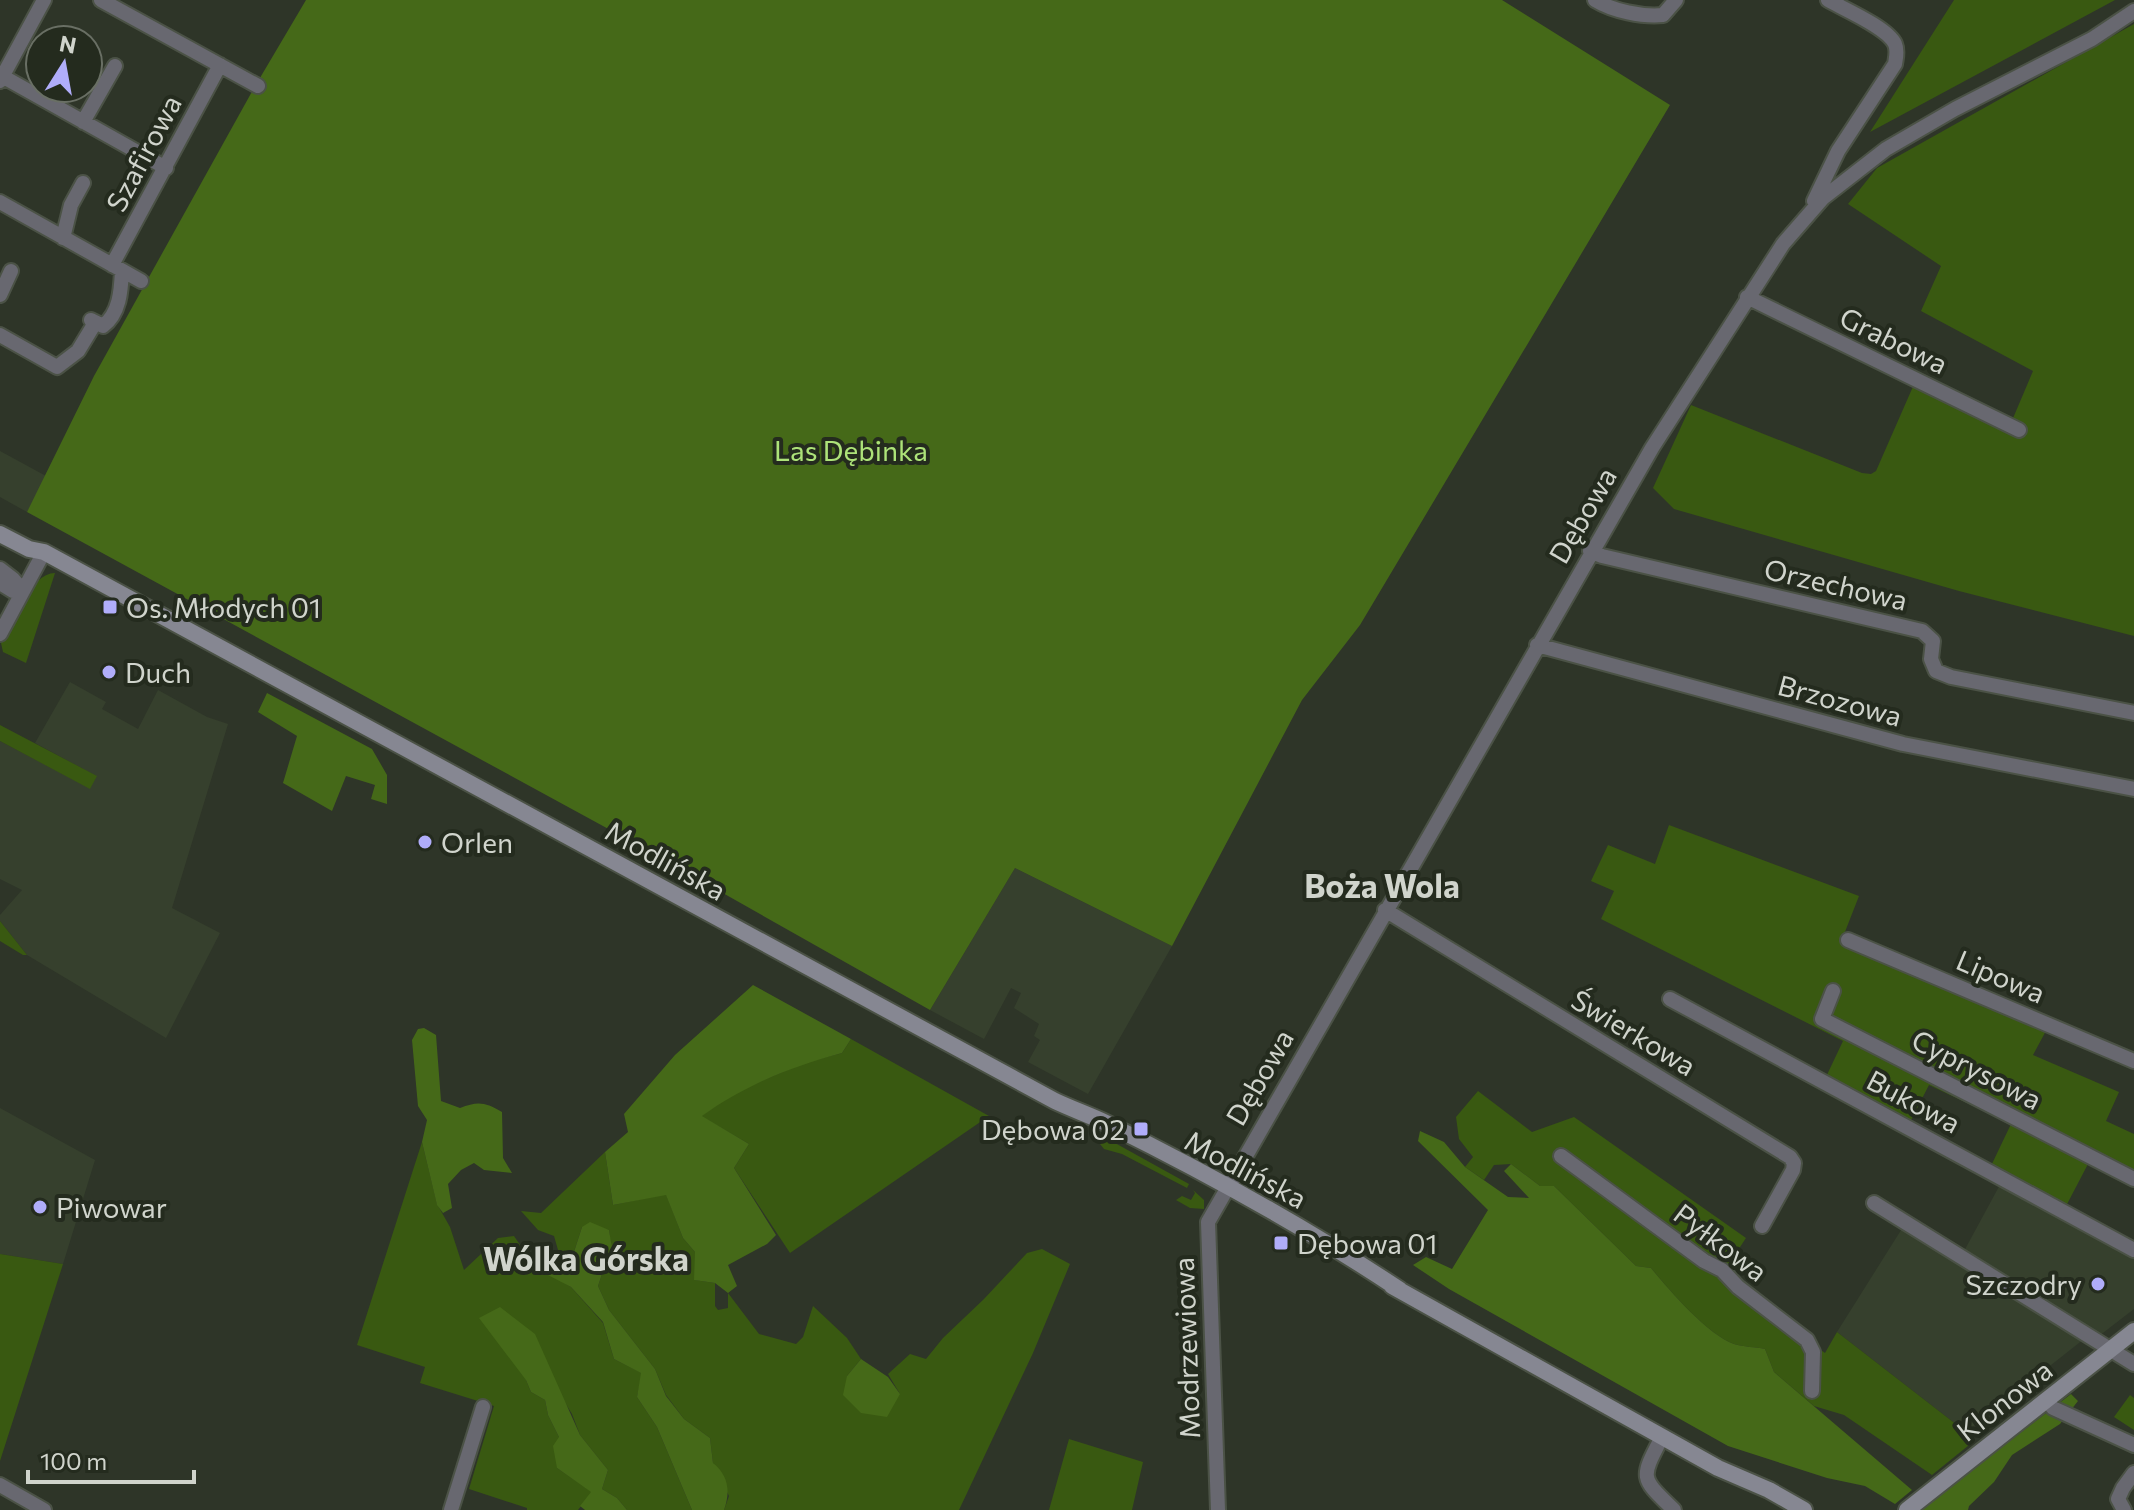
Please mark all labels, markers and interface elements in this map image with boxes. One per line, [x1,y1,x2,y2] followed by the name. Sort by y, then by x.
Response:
[24,24,104,104] north arrow
[57,29,79,59] text: N
[98,89,188,217] street label: Szafirowa
[1835,299,1953,381] street label: Grabowa
[774,433,928,467] park label: Las Dębinka
[1541,461,1623,569] street label: Dębowa
[1761,551,1911,617] street label: Orzechowa
[126,590,321,624] place label: Os. Młodych 01
[101,598,119,616] marker: Os. Młodych 01
[125,655,191,689] place label: Duch
[100,663,118,681] marker: Duch
[1774,667,1906,733] street label: Brzozowa
[600,813,732,907] street label: Modlińska
[441,825,513,859] place label: Orlen
[416,833,434,851] marker: Orlen
[1304,865,1460,905] district label: Boża Wola
[1952,942,2050,1010] street label: Lipowa
[1566,982,1702,1082] street label: Świerkowa
[1906,1022,2048,1116] street label: Cyprysowa
[1218,1023,1300,1131] street label: Dębowa
[1861,1062,1967,1140] street label: Bukowa
[981,1112,1125,1146] place label: Dębowa 02
[1132,1120,1150,1138] marker: Dębowa 02
[1180,1123,1312,1215] street label: Modlińska
[56,1190,167,1224] place label: Piwowar
[1668,1196,1774,1288] street label: Pyłkowa
[31,1198,49,1216] marker: Piwowar
[1297,1226,1438,1260] place label: Dębowa 01
[1272,1234,1290,1252] marker: Dębowa 01
[483,1238,689,1278] district label: Wólka Górska
[1166,1257,1206,1439] street label: Modrzewiowa
[1965,1267,2082,1301] place label: Szczodry
[2089,1275,2107,1293] marker: Szczodry
[1950,1352,2058,1448] street label: Klonowa
[28,1434,194,1484] scale bar
[40,1446,107,1475] text: 100 m

